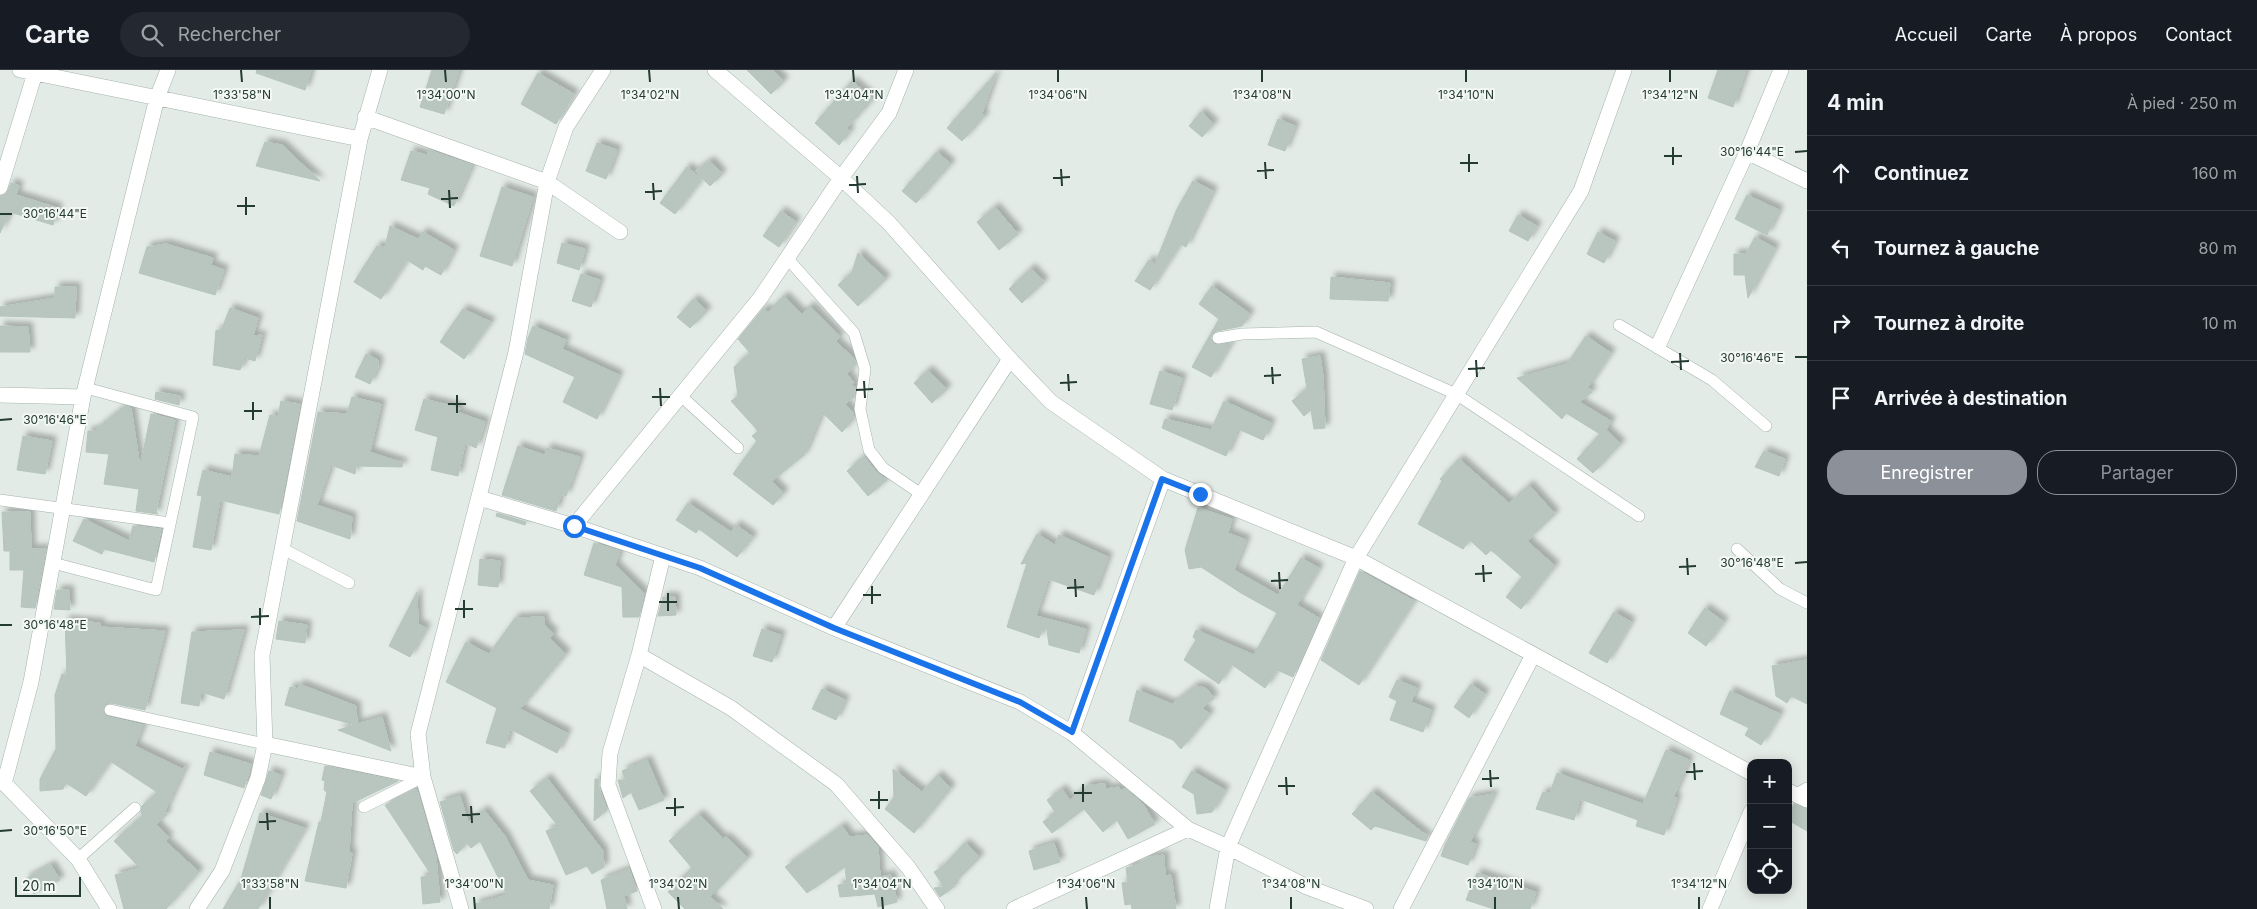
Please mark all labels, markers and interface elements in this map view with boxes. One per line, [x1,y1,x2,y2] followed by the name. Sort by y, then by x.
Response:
[120,12,470,57] search box
[25,20,90,49] text: Carte
[138,21,166,49] icon: search
[178,23,281,46] text: Rechercher
[1895,24,1958,45] text: Accueil
[1986,24,2032,45] text: Carte
[2060,24,2137,45] text: À propos
[2165,24,2232,45] text: Contact
[213,87,271,102] text: 1°33'58"N
[417,87,475,102] text: 1°34'00"N
[621,87,679,102] text: 1°34'02"N
[824,87,884,102] text: 1°34'04"N
[1029,87,1087,102] text: 1°34'06"N
[1233,87,1291,102] text: 1°34'08"N
[1438,87,1494,102] text: 1°34'10"N
[1642,87,1698,102] text: 1°34'12"N
[1827,90,1884,115] text: 4 min
[2127,93,2237,113] text: À pied · 250 m
[1720,144,1784,159] text: 30°16'44"E
[1827,159,1855,187] icon: ahead
[1874,162,1969,185] text: Continuez
[2192,163,2237,183] text: 160 m
[23,206,87,221] text: 30°16'44"E
[1827,234,1855,262] icon: left
[1874,237,2039,260] text: Tournez à gauche
[2198,238,2237,258] text: 80 m
[1827,309,1855,337] icon: right
[1874,312,2024,335] text: Tournez à droite
[2202,313,2237,333] text: 10 m
[1720,350,1784,365] text: 30°16'46"E
[1827,384,1855,412] icon: arrive
[1874,387,2067,410] text: Arrivée à destination
[23,412,87,427] text: 30°16'46"E
[1827,450,2027,495] button: Enregistrer
[2037,450,2237,495] button: Partager
[1189,483,1212,506] route end
[563,515,586,538] route start
[1720,555,1784,570] text: 30°16'48"E
[23,617,87,632] text: 30°16'48"E
[1747,759,1792,894] map controls
[1747,759,1792,804] button: +
[1747,804,1792,849] button: −
[23,823,87,838] text: 30°16'50"E
[1747,849,1792,894] button: locate
[15,874,81,897] scale bar
[241,876,299,891] text: 1°33'58"N
[445,876,503,891] text: 1°34'00"N
[649,876,707,891] text: 1°34'02"N
[852,876,912,891] text: 1°34'04"N
[1057,876,1115,891] text: 1°34'06"N
[1262,876,1320,891] text: 1°34'08"N
[1467,876,1523,891] text: 1°34'10"N
[1671,876,1727,891] text: 1°34'12"N
[22,877,56,894] text: 20 m

